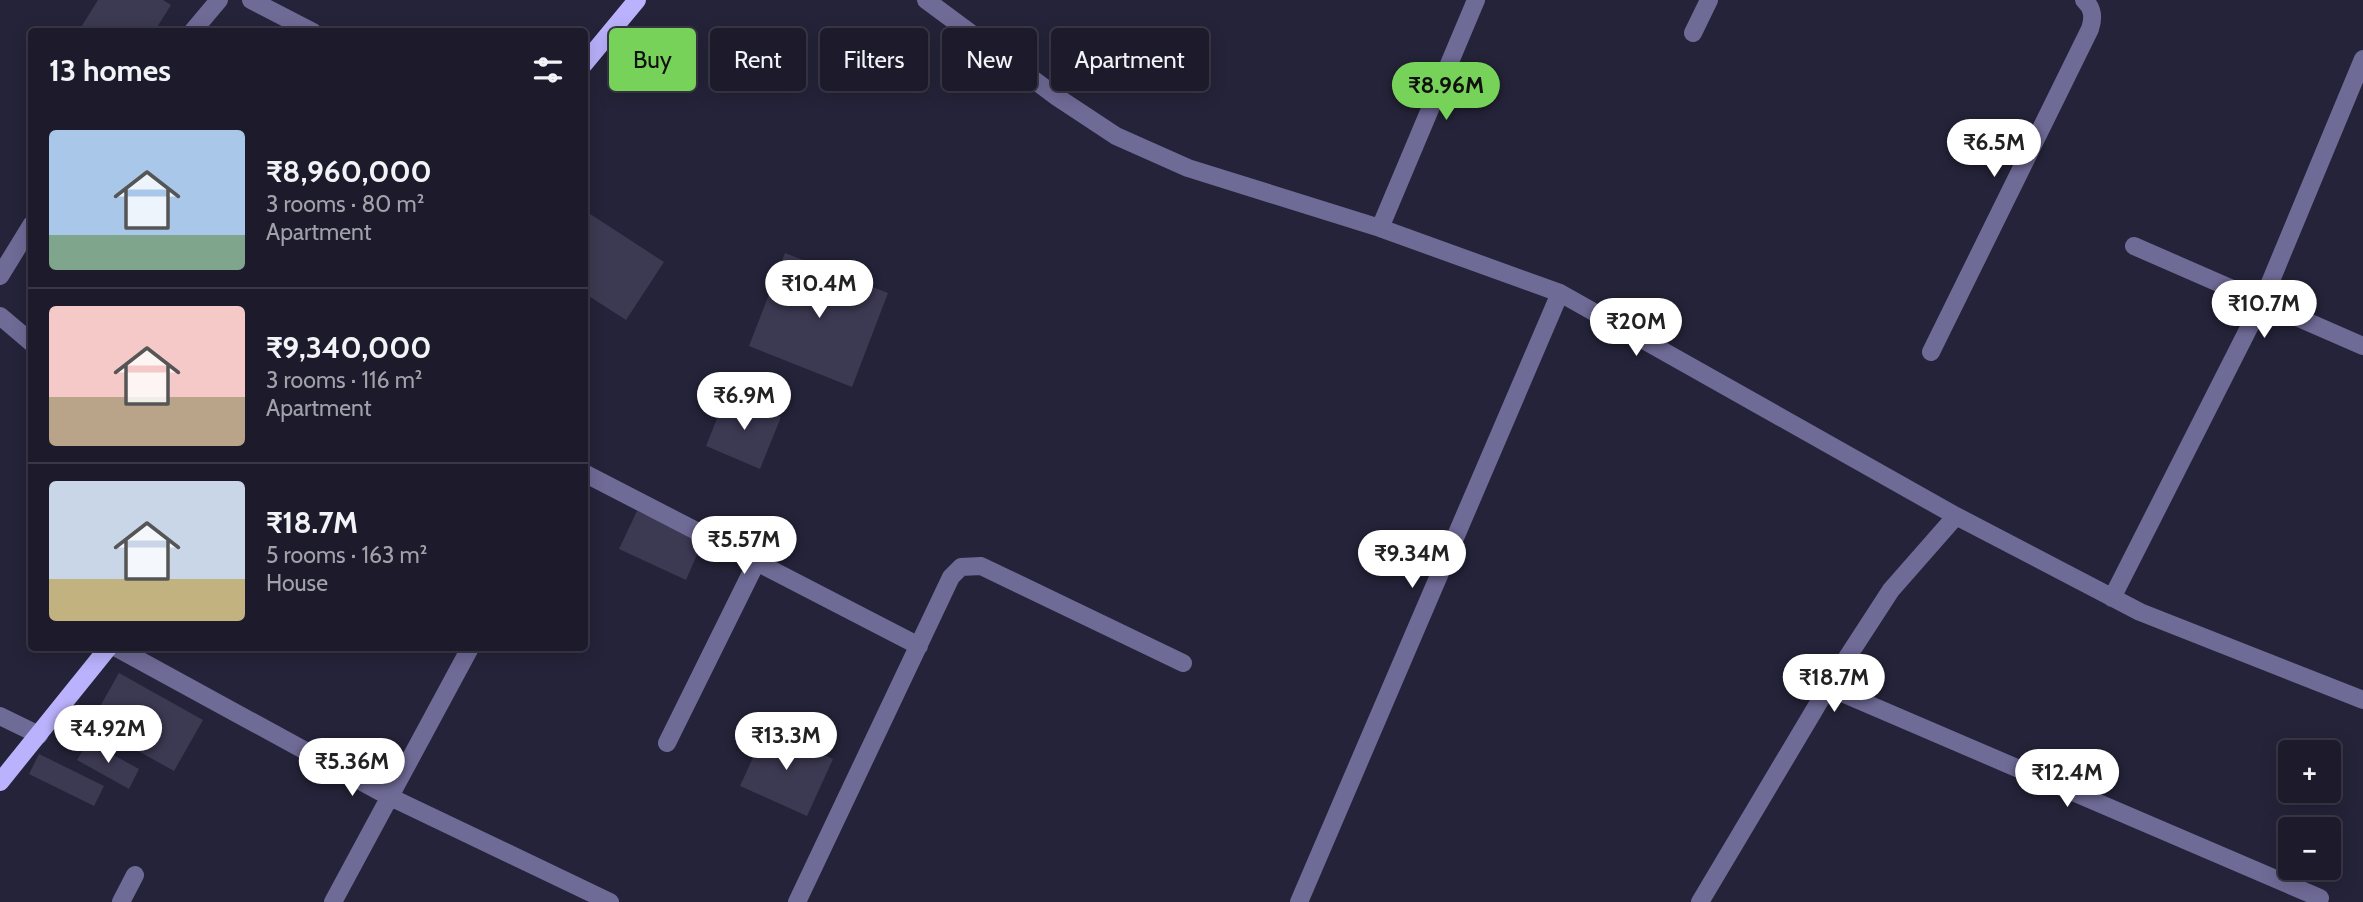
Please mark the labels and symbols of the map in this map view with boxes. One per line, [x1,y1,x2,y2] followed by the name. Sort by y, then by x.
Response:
[1389,62,1503,122] pin: ₹8.96M
[1945,120,2043,179] pin: ₹6.5M
[762,260,876,320] pin: ₹10.4M
[2207,280,2321,340] pin: ₹10.7M
[1595,298,1677,358] pin: ₹20M
[695,372,793,432] pin: ₹6.9M
[687,516,801,576] pin: ₹5.57M
[1355,530,1469,590] pin: ₹9.34M
[1777,654,1891,714] pin: ₹18.7M
[51,706,165,765] pin: ₹4.92M
[729,712,843,772] pin: ₹13.3M
[295,738,409,798] pin: ₹5.36M
[2010,750,2124,809] pin: ₹12.4M

